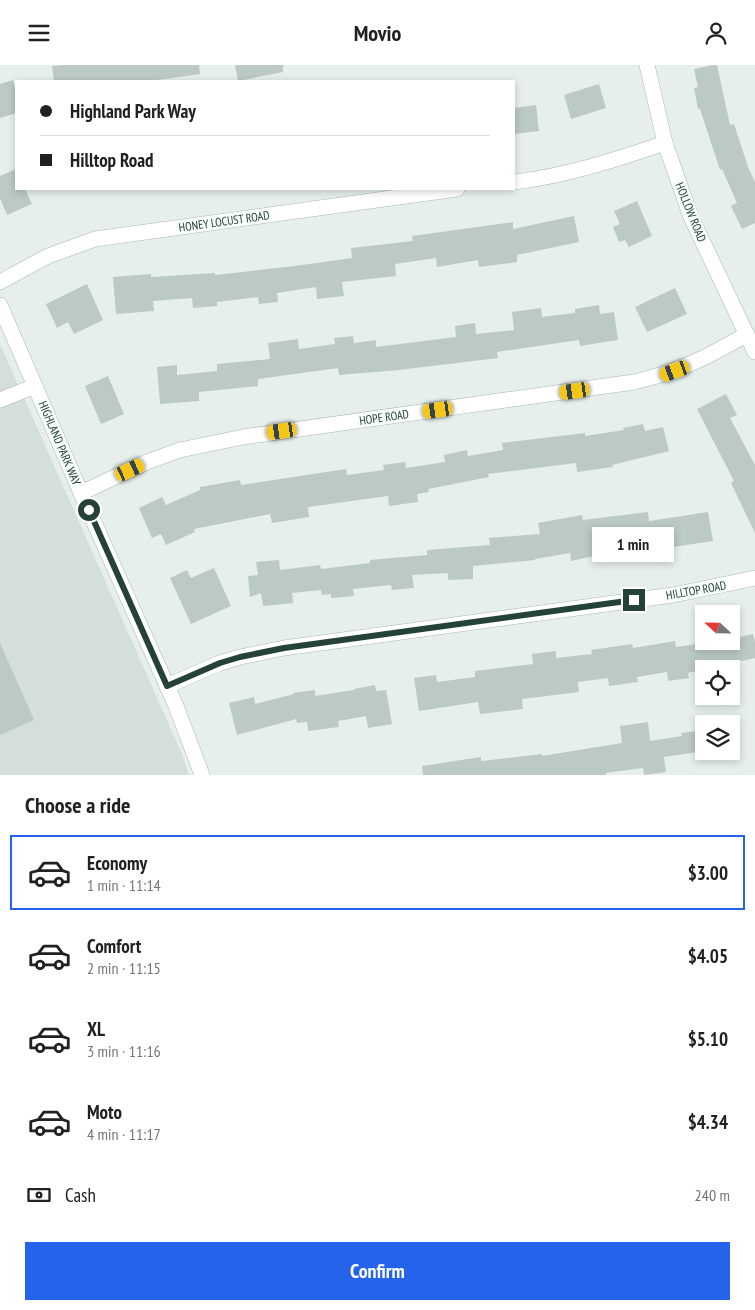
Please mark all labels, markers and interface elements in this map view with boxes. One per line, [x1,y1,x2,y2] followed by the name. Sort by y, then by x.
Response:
[25,19,53,47] icon: menu
[354,19,401,47] text: Movio
[702,19,730,47] icon: person
[70,99,196,123] text: Highland Park Way
[70,148,154,172] text: Hilltop Road
[672,180,710,244] street label: HOLLOW ROAD
[178,207,270,235] street label: HONEY LOCUST ROAD
[658,359,691,383] car
[559,381,590,401] car
[36,399,85,488] street label: HIGHLAND PARK WAY
[422,400,453,420] car
[358,406,410,428] street label: HOPE ROAD
[266,421,297,441] car
[113,457,146,483] car
[78,499,100,521] route start
[593,527,675,563] callout: 1 min
[617,534,649,554] text: 1 min
[665,577,727,603] street label: HILLTOP ROAD
[623,589,645,611] route end
[695,605,740,650] north arrow
[695,605,740,760] map controls
[695,660,740,705] button: locate
[695,715,740,760] button: layers
[25,791,130,819] text: Choose a ride
[27,850,72,895] icon: car
[87,851,147,875] text: Economy
[688,861,728,885] text: $3.00
[87,875,161,895] text: 1 min · 11:14
[27,933,72,978] icon: car
[87,934,141,958] text: Comfort
[688,944,728,968] text: $4.05
[87,958,161,978] text: 2 min · 11:15
[27,1016,72,1061] icon: car
[87,1017,105,1041] text: XL
[688,1027,728,1051] text: $5.10
[87,1041,161,1061] text: 3 min · 11:16
[27,1099,72,1144] icon: car
[87,1100,122,1124] text: Moto
[688,1110,728,1134] text: $4.34
[87,1124,161,1144] text: 4 min · 11:17
[25,1181,53,1209] icon: cash
[65,1183,96,1207] text: Cash
[695,1185,730,1205] text: 240 m
[25,1242,730,1300] button: Confirm

